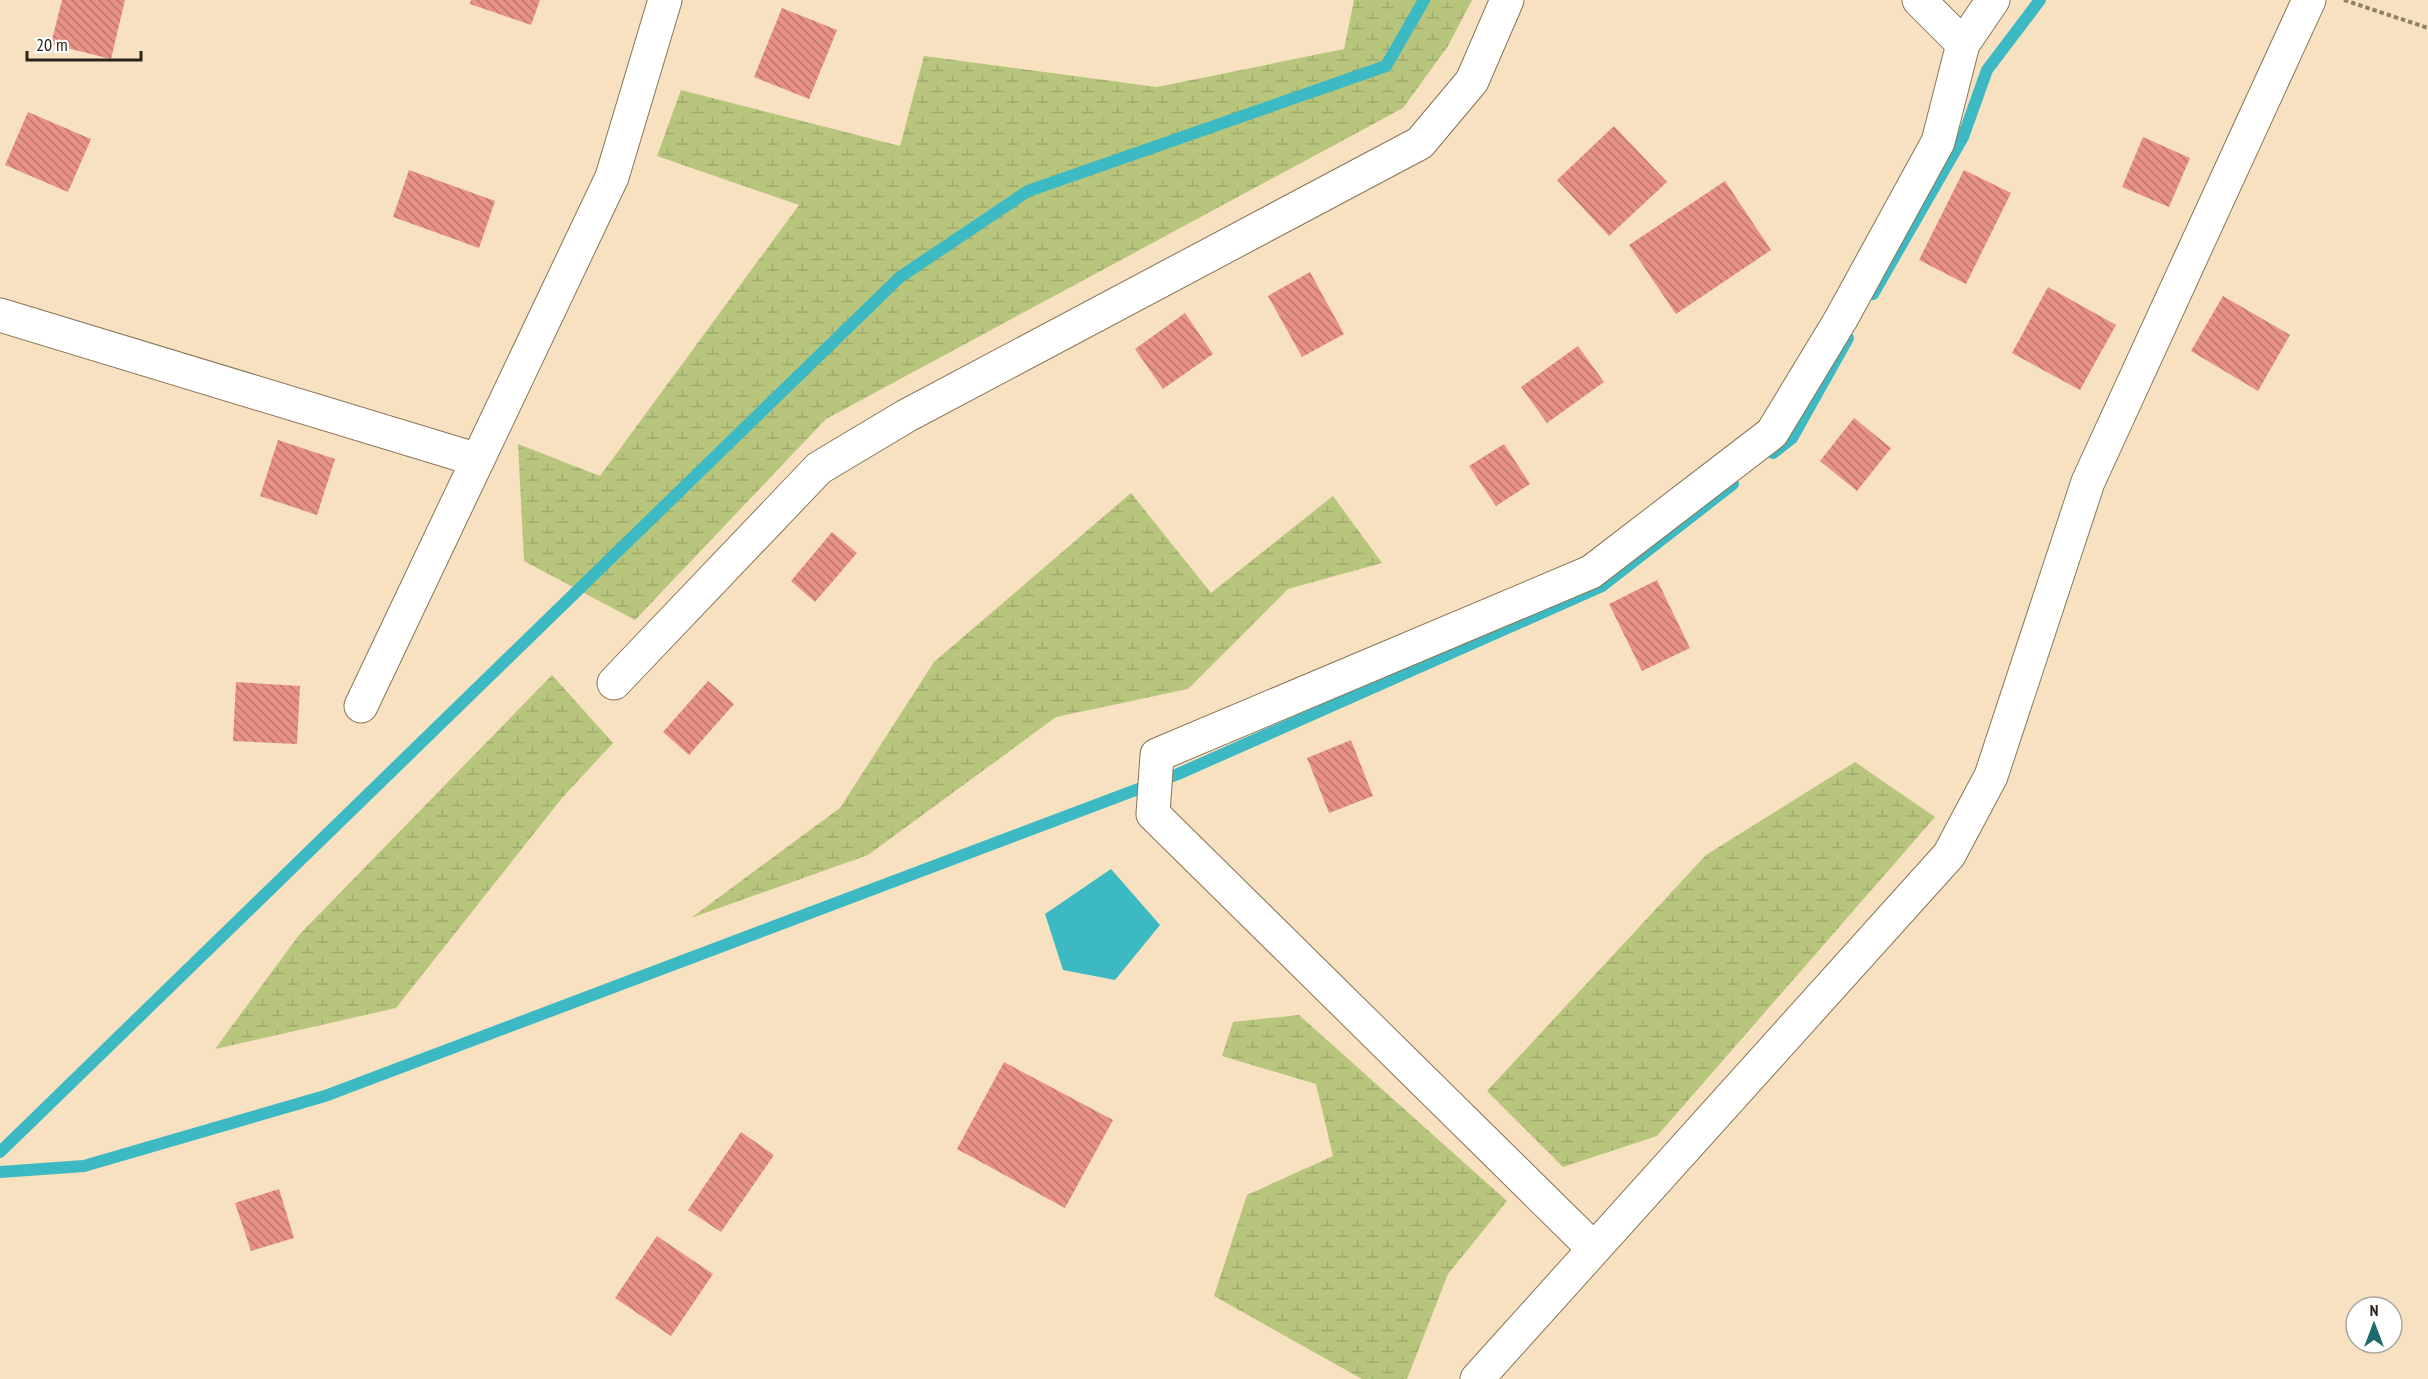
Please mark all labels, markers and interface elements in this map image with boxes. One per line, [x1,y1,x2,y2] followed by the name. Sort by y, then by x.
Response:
[27,24,141,62] scale bar
[36,33,68,56] text: 20 m
[2344,1295,2404,1355] north arrow
[2370,1300,2378,1320] text: N

